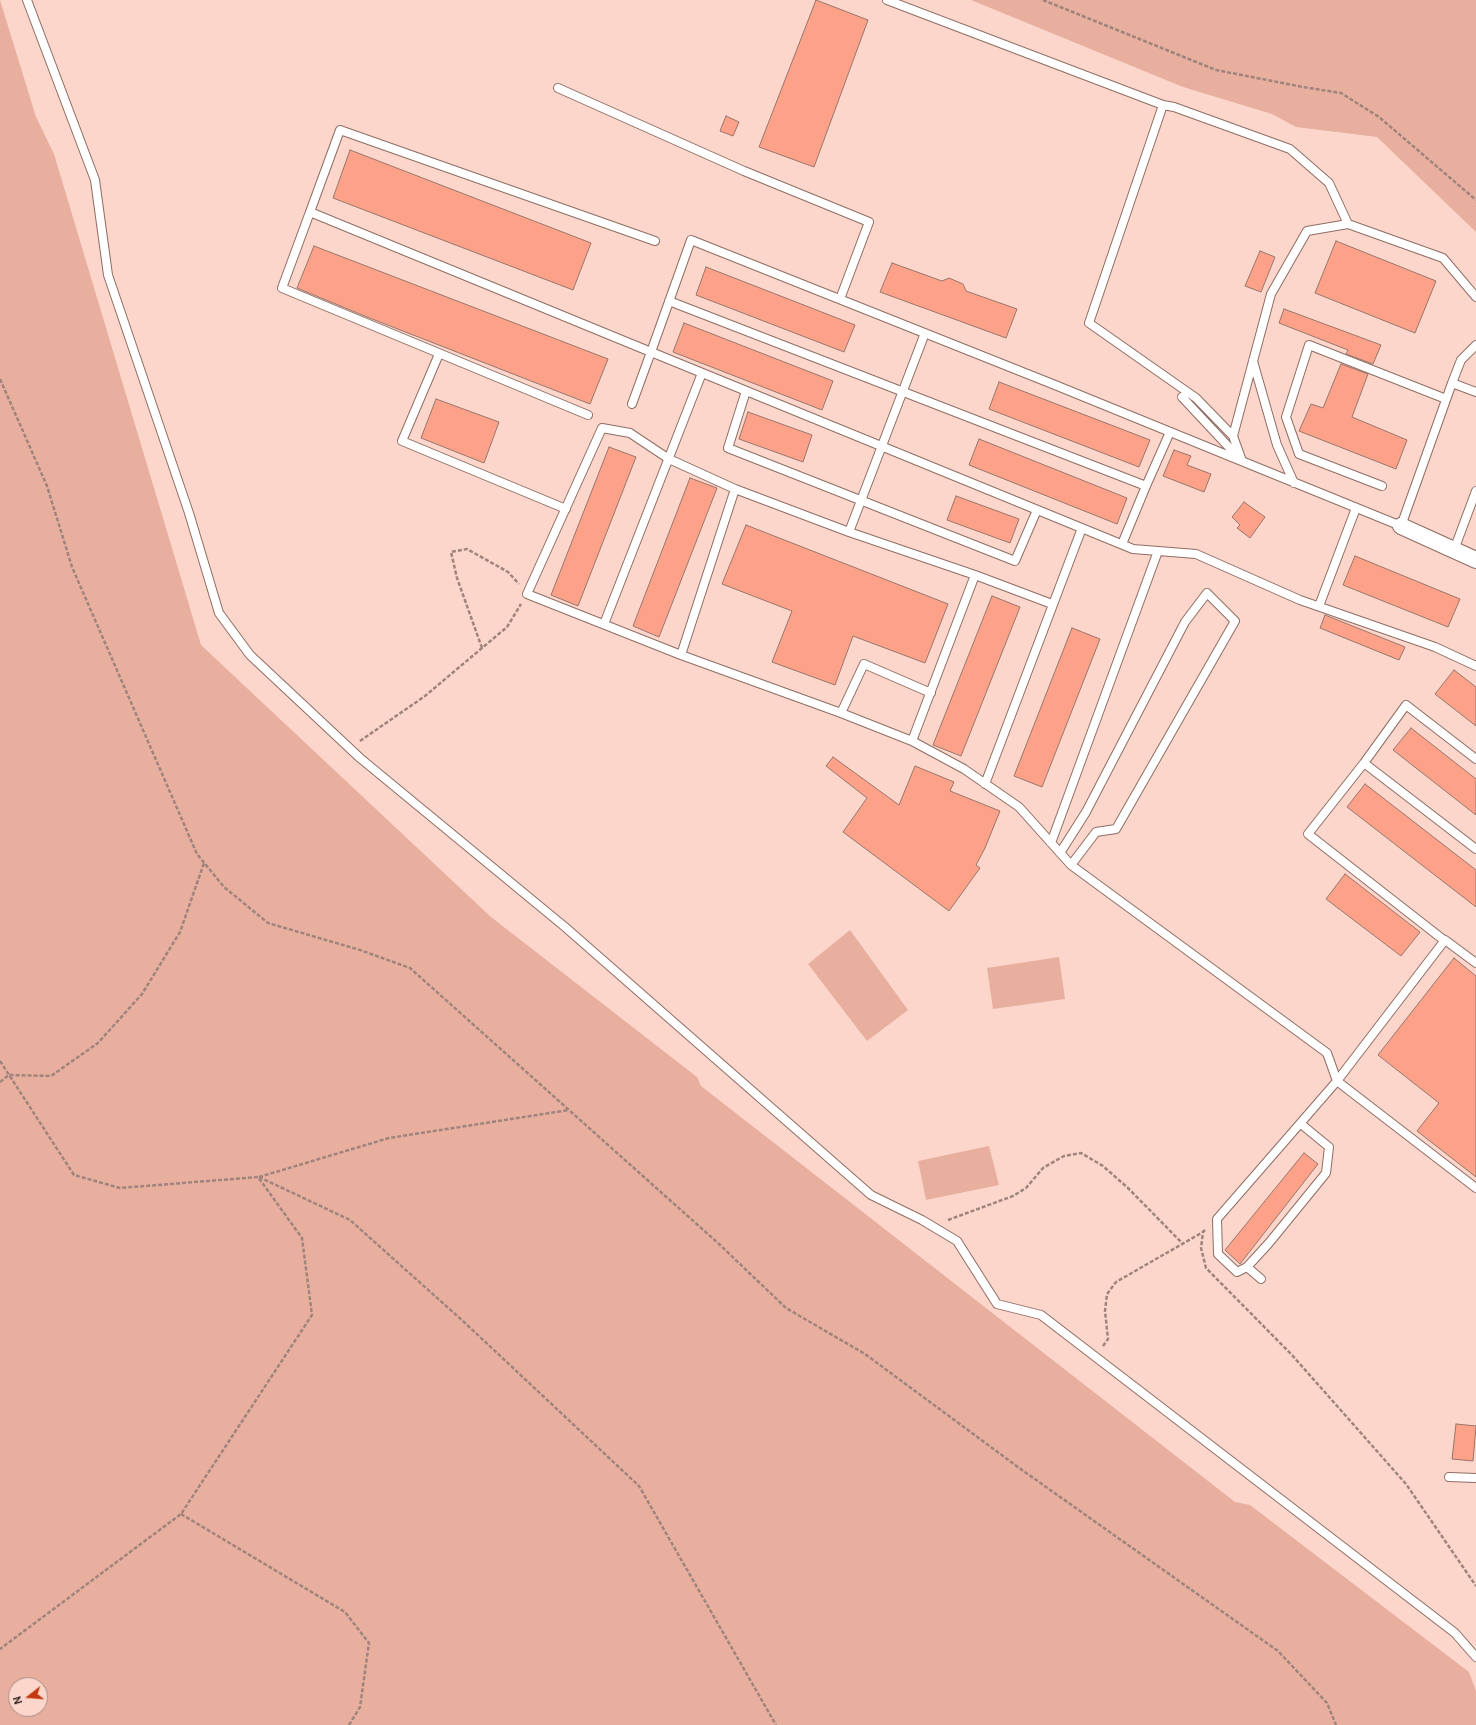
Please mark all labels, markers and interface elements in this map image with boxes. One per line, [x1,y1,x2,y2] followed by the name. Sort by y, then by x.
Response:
[8,1677,48,1717] north arrow
[10,1694,25,1706] text: N

